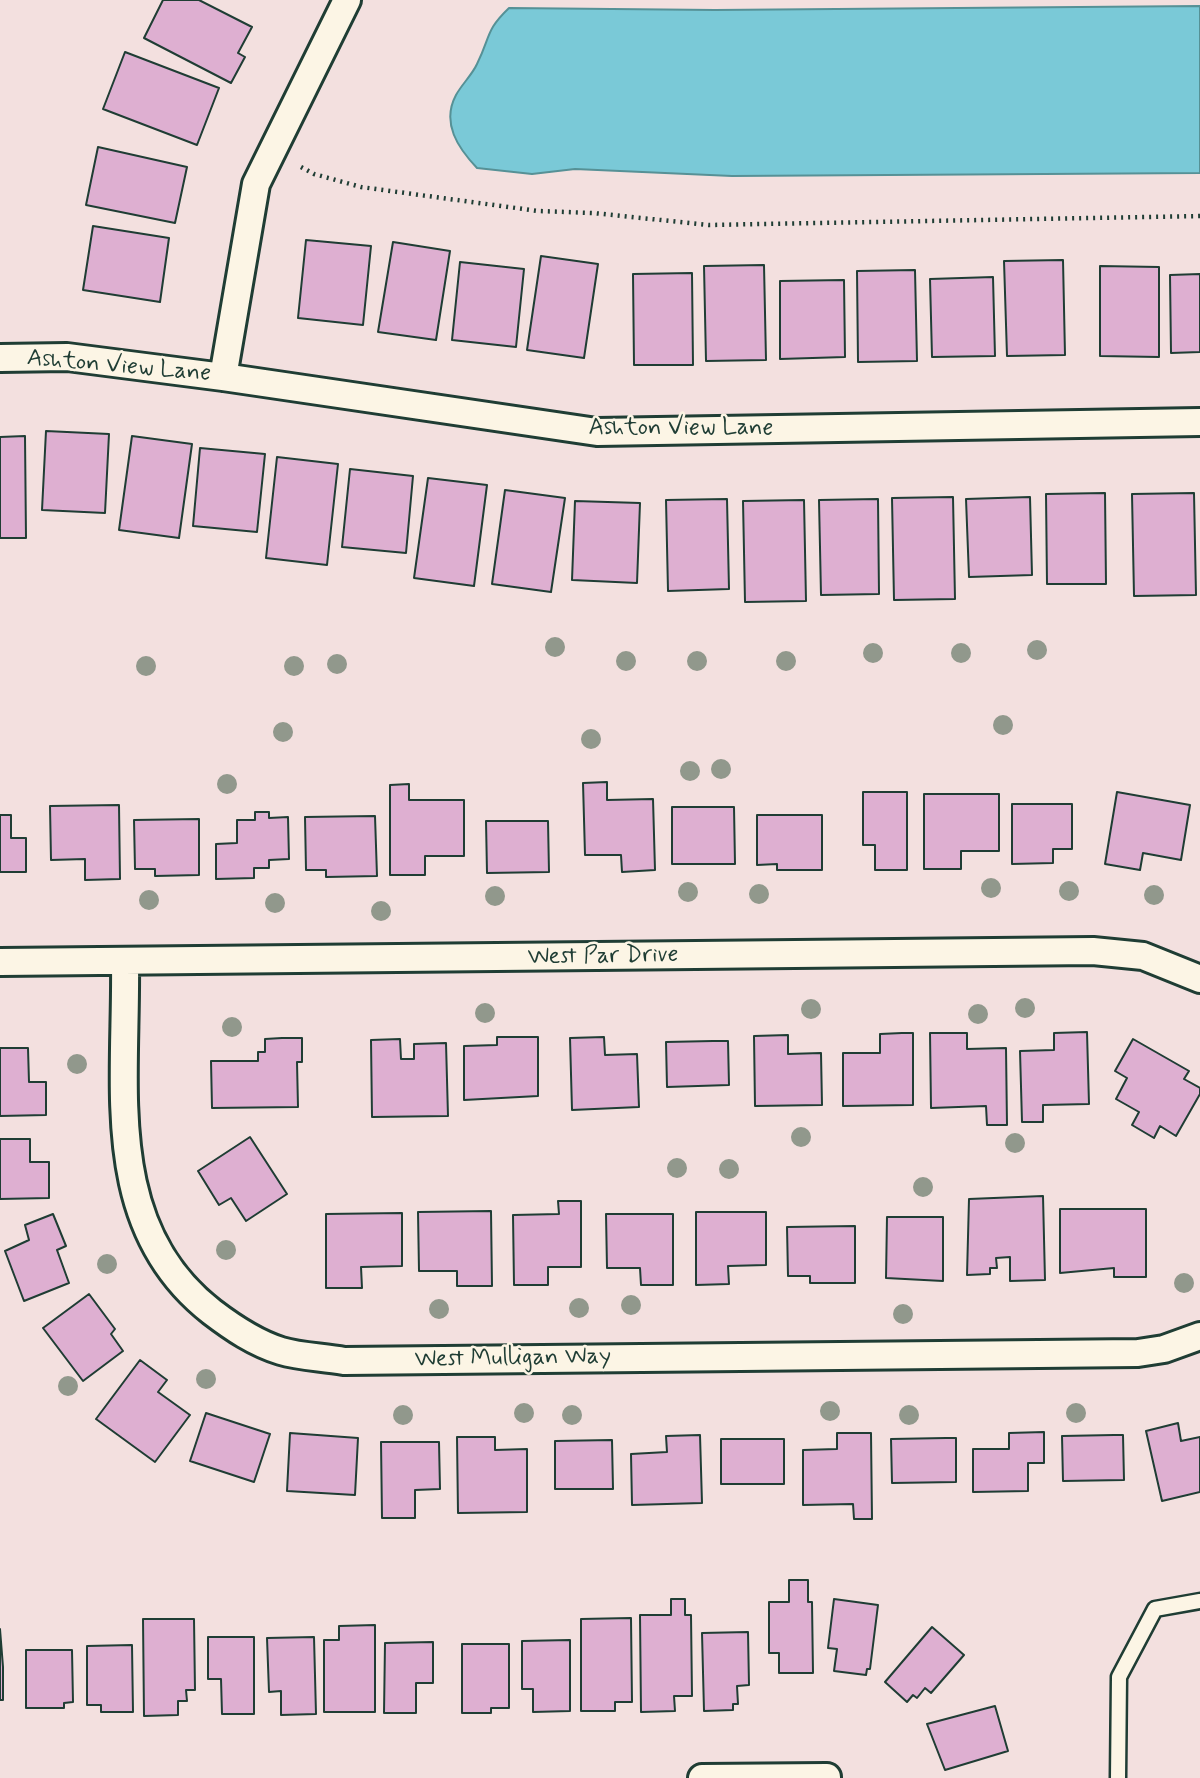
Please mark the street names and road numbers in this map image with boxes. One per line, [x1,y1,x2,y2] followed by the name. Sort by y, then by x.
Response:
[26,345,212,389] street label: Ashton View Lane
[589,415,773,443] street label: Ashton View Lane
[527,941,679,973] street label: West Par Drive
[415,1343,611,1375] street label: West Mulligan Way

